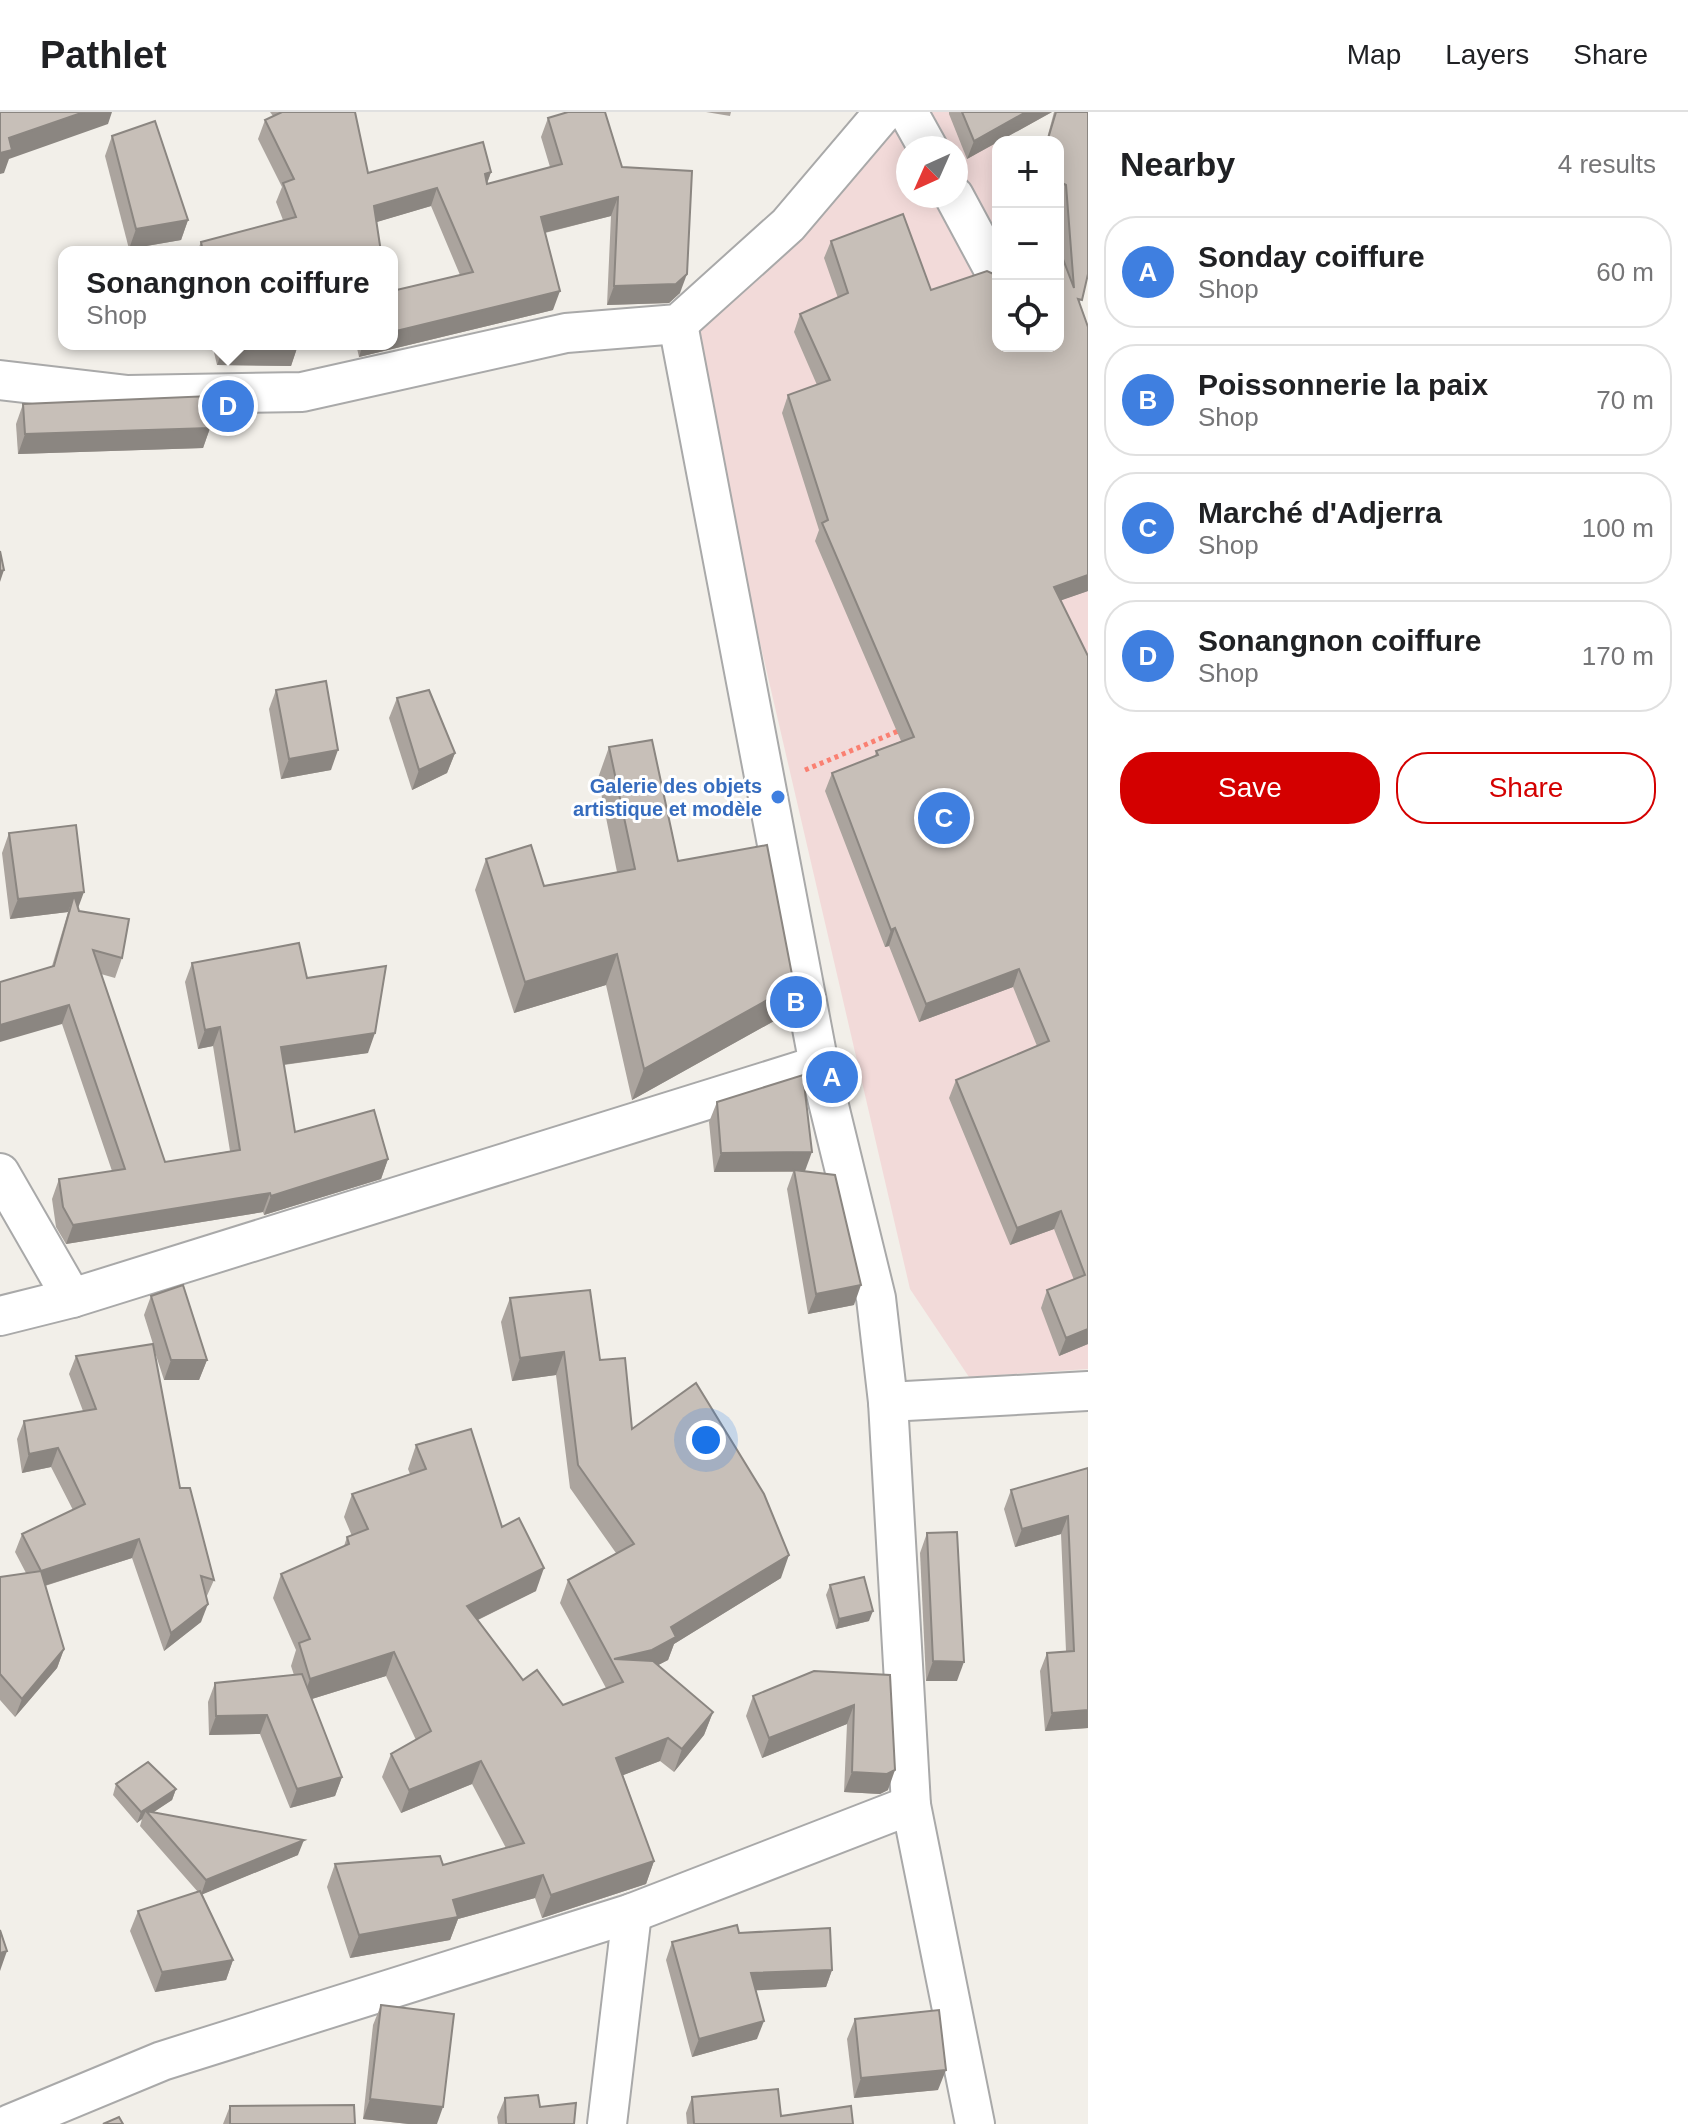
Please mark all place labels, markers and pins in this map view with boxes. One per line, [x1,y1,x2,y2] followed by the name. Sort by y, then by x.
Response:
[202,376,254,436] pin: D
[573,775,762,820] place label: Galerie des objets artistique et modèle
[769,788,787,806] marker: Galerie des objets artistique et modèle
[918,788,970,848] pin: C
[770,972,822,1032] pin: B
[806,1047,858,1107] pin: A

